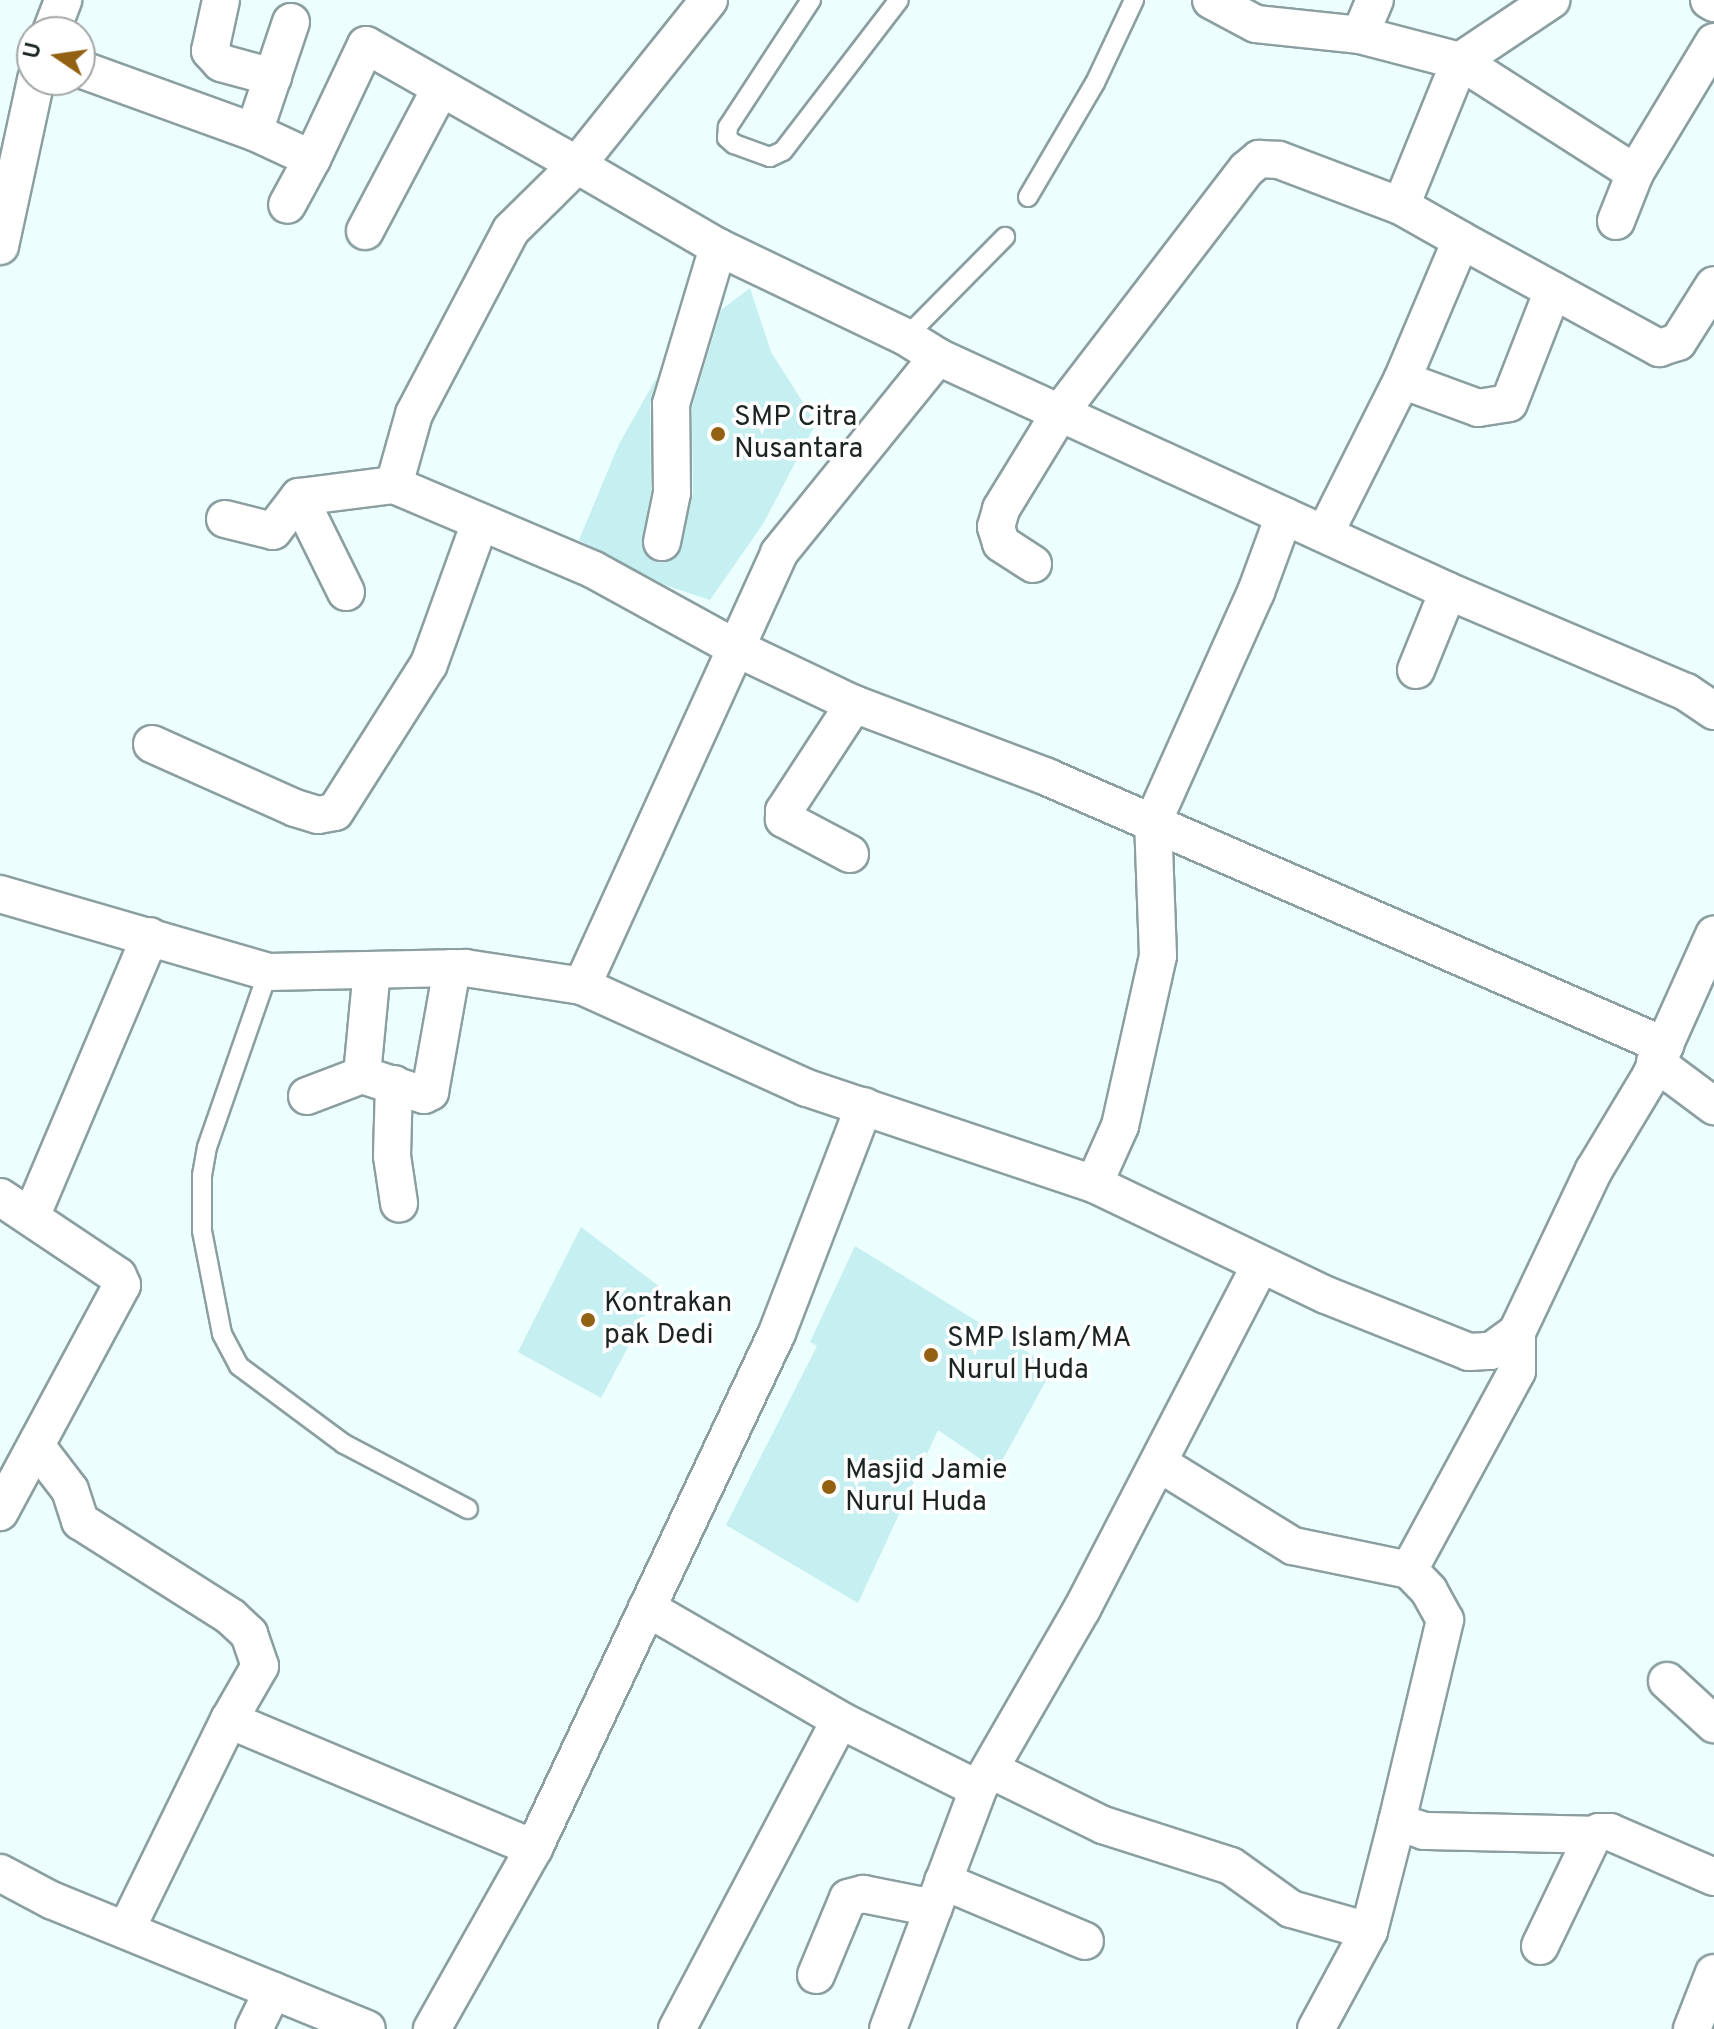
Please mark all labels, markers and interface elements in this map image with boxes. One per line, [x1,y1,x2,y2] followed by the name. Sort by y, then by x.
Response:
[16,16,96,96] north arrow
[19,40,49,62] text: U
[734,401,863,467] place label: SMP Citra Nusantara
[709,425,727,443] marker: SMP Citra Nusantara
[604,1287,732,1353] place label: Kontrakan pak Dedi
[579,1311,597,1329] marker: Kontrakan pak Dedi
[947,1322,1132,1388] place label: SMP Islam/MA Nurul Huda
[922,1346,940,1364] marker: SMP Islam/MA Nurul Huda
[845,1454,1007,1520] place label: Masjid Jamie Nurul Huda
[820,1478,838,1496] marker: Masjid Jamie Nurul Huda

